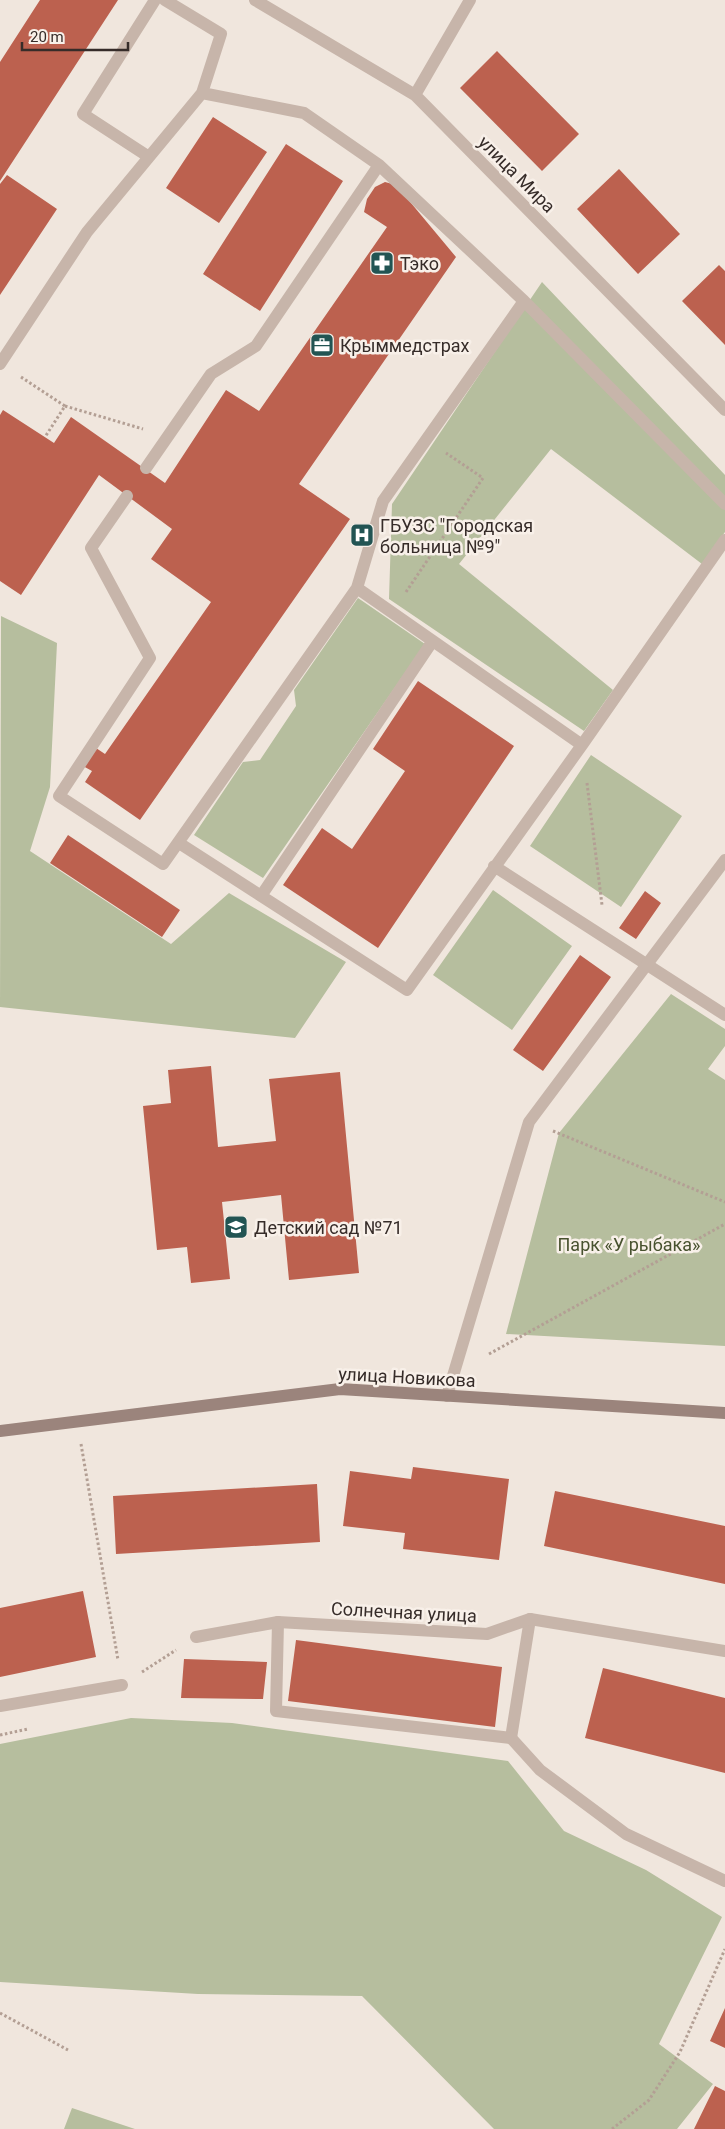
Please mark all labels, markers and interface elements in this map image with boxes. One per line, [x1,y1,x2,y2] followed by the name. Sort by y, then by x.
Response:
[22,20,129,52] scale bar
[30,28,64,46] text: 20 m
[474,131,560,217] street label: улица Мира
[369,250,395,276] pharmacy icon: Тэко
[400,253,439,274] place label: Тэко
[309,332,335,358] office icon: Крыммедстрах
[340,335,470,356] place label: Крыммедстрах
[380,515,533,557] place label: ГБУЗС "Городская больница №9"
[349,522,375,548] hospital icon: ГБУЗС "Городская больница №9"
[223,1214,249,1240] school or university icon: Детский сад №71
[254,1217,403,1238] place label: Детский сад №71
[558,1234,700,1255] park label: Парк «У рыбака»
[338,1363,476,1391] street label: улица Новикова
[331,1598,477,1626] street label: Солнечная улица

